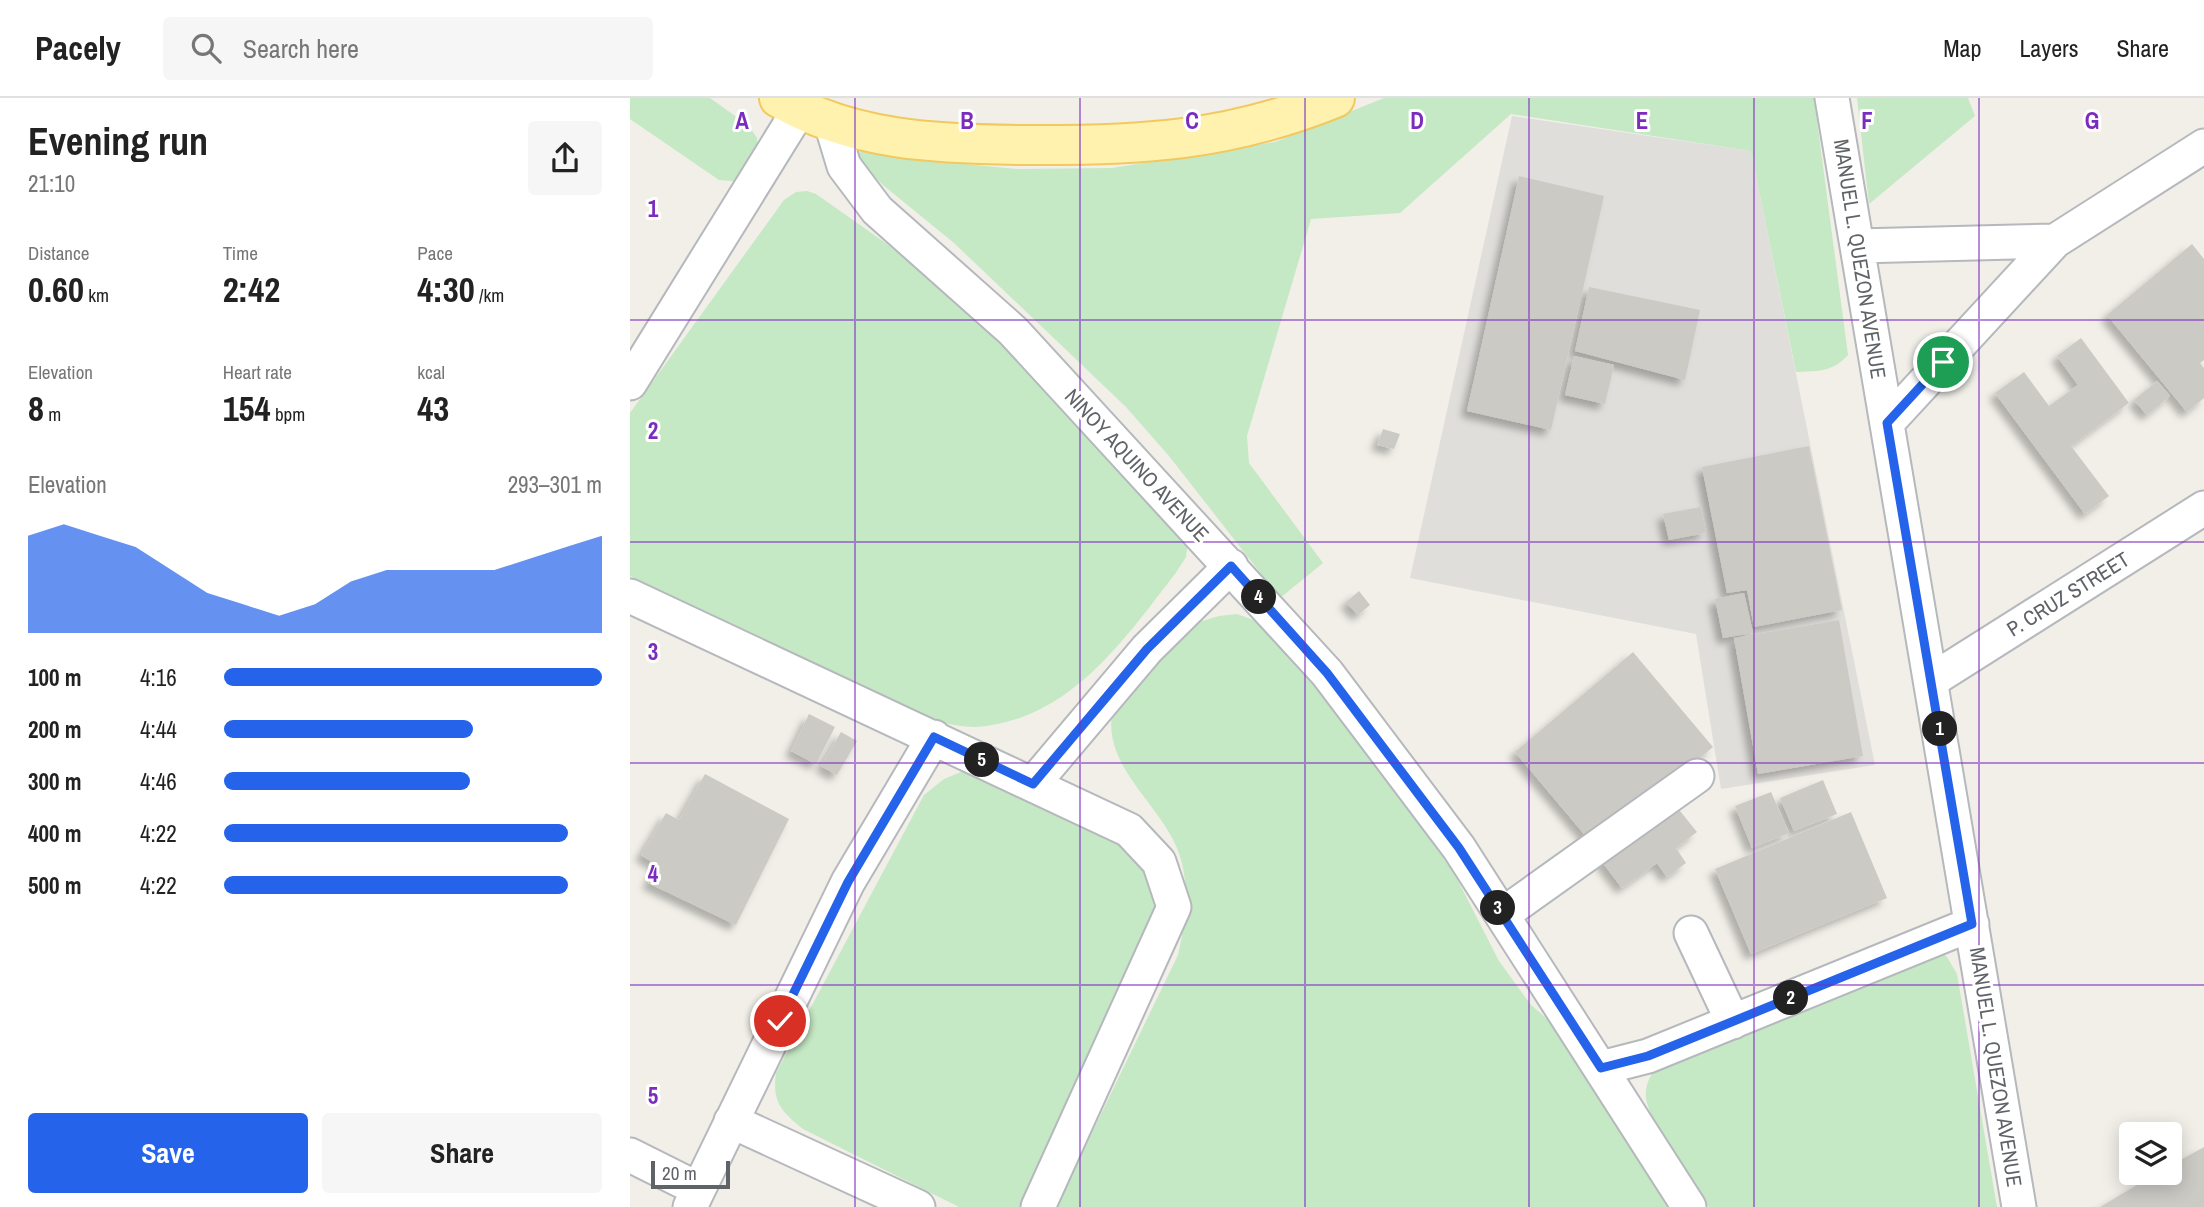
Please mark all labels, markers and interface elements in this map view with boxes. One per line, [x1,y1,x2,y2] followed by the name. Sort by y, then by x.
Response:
[163,17,653,80] search box
[35,26,121,70] text: Pacely
[187,29,225,67] icon: search
[243,31,359,66] text: Search here
[1943,32,1981,64] text: Map
[2019,32,2078,64] text: Layers
[2116,32,2169,64] text: Share
[735,105,749,136] text: A
[960,105,974,136] text: B
[1185,105,1199,136] text: C
[1410,105,1424,136] text: D
[1636,105,1648,136] text: E
[1861,105,1873,136] text: F
[2085,105,2099,136] text: G
[28,116,208,167] text: Evening run
[528,121,602,195] button: share
[1827,137,1893,381] street label: MANUEL L. QUEZON AVENUE
[28,168,75,199] text: 21:10
[648,193,659,224] text: 1
[28,240,89,266] text: Distance
[223,240,258,266] text: Time
[417,240,453,266] text: Pace
[28,266,84,313] text: 0.60
[223,266,280,313] text: 2:42
[417,266,475,313] text: 4:30
[84,282,109,308] text: km
[475,282,504,308] text: /km
[1913,332,1973,392] pin
[1924,343,1962,381] icon: arrive
[28,359,93,385] text: Elevation
[223,359,292,385] text: Heart rate
[417,359,445,385] text: kcal
[1058,382,1216,548] street label: NINOY AQUINO AVENUE
[28,385,44,432] text: 8
[223,385,271,432] text: 154
[417,385,449,432] text: 43
[44,401,61,427] text: m
[271,401,305,427] text: bpm
[648,415,658,446] text: 2
[28,469,107,500] text: Elevation
[508,469,602,500] text: 293–301 m
[2001,545,2135,643] street label: P. CRUZ STREET
[1242,580,1276,614] pin: 4
[1254,583,1263,609] text: 4
[648,636,658,667] text: 3
[28,662,81,693] text: 100 m
[140,662,177,693] text: 4:16
[1922,712,1958,746] pin: 1
[28,714,81,745] text: 200 m
[140,714,177,745] text: 4:44
[1935,715,1944,741] text: 1
[964,742,1000,778] pin: 5
[977,746,986,772] text: 5
[28,766,81,797] text: 300 m
[140,766,177,797] text: 4:46
[28,818,81,849] text: 400 m
[140,818,177,849] text: 4:22
[648,858,659,889] text: 4
[28,870,81,901] text: 500 m
[140,870,177,901] text: 4:22
[1480,890,1516,926] pin: 3
[1493,894,1502,920] text: 3
[1963,945,2029,1189] street label: MANUEL L. QUEZON AVENUE
[1774,981,1808,1016] pin: 2
[1786,984,1795,1010] text: 2
[750,991,810,1051] pin
[761,1002,799,1040] icon: check
[648,1080,658,1111] text: 5
[28,1113,308,1193] button: Save
[322,1113,602,1193] button: Share
[2119,1122,2182,1185] map controls
[2119,1122,2182,1185] button: layers
[651,1158,730,1190] scale bar
[662,1160,697,1186] text: 20 m

